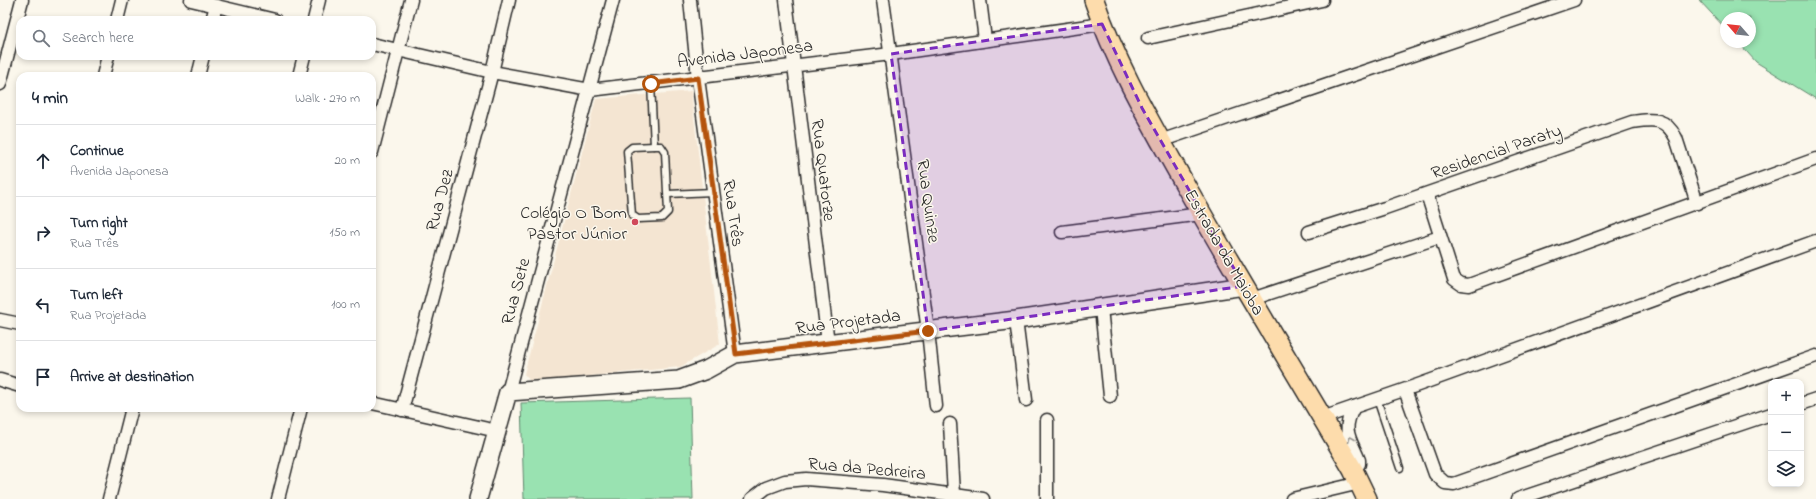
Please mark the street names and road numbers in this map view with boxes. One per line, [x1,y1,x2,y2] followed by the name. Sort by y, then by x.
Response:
[676,34,815,76] street label: Avenida Japonesa
[803,118,841,224] street label: Rua Quatorze
[1428,118,1565,187] street label: Residencial Paraty
[908,158,946,246] street label: Rua Quinze
[420,166,462,234] street label: Rua Dez
[714,178,750,249] street label: Rua Três
[1177,185,1270,321] street label: Estrada da Maioba
[496,254,539,328] street label: Rua Sete
[794,304,902,342] street label: Rua Projetada
[807,452,927,488] street label: Rua da Pedreira

